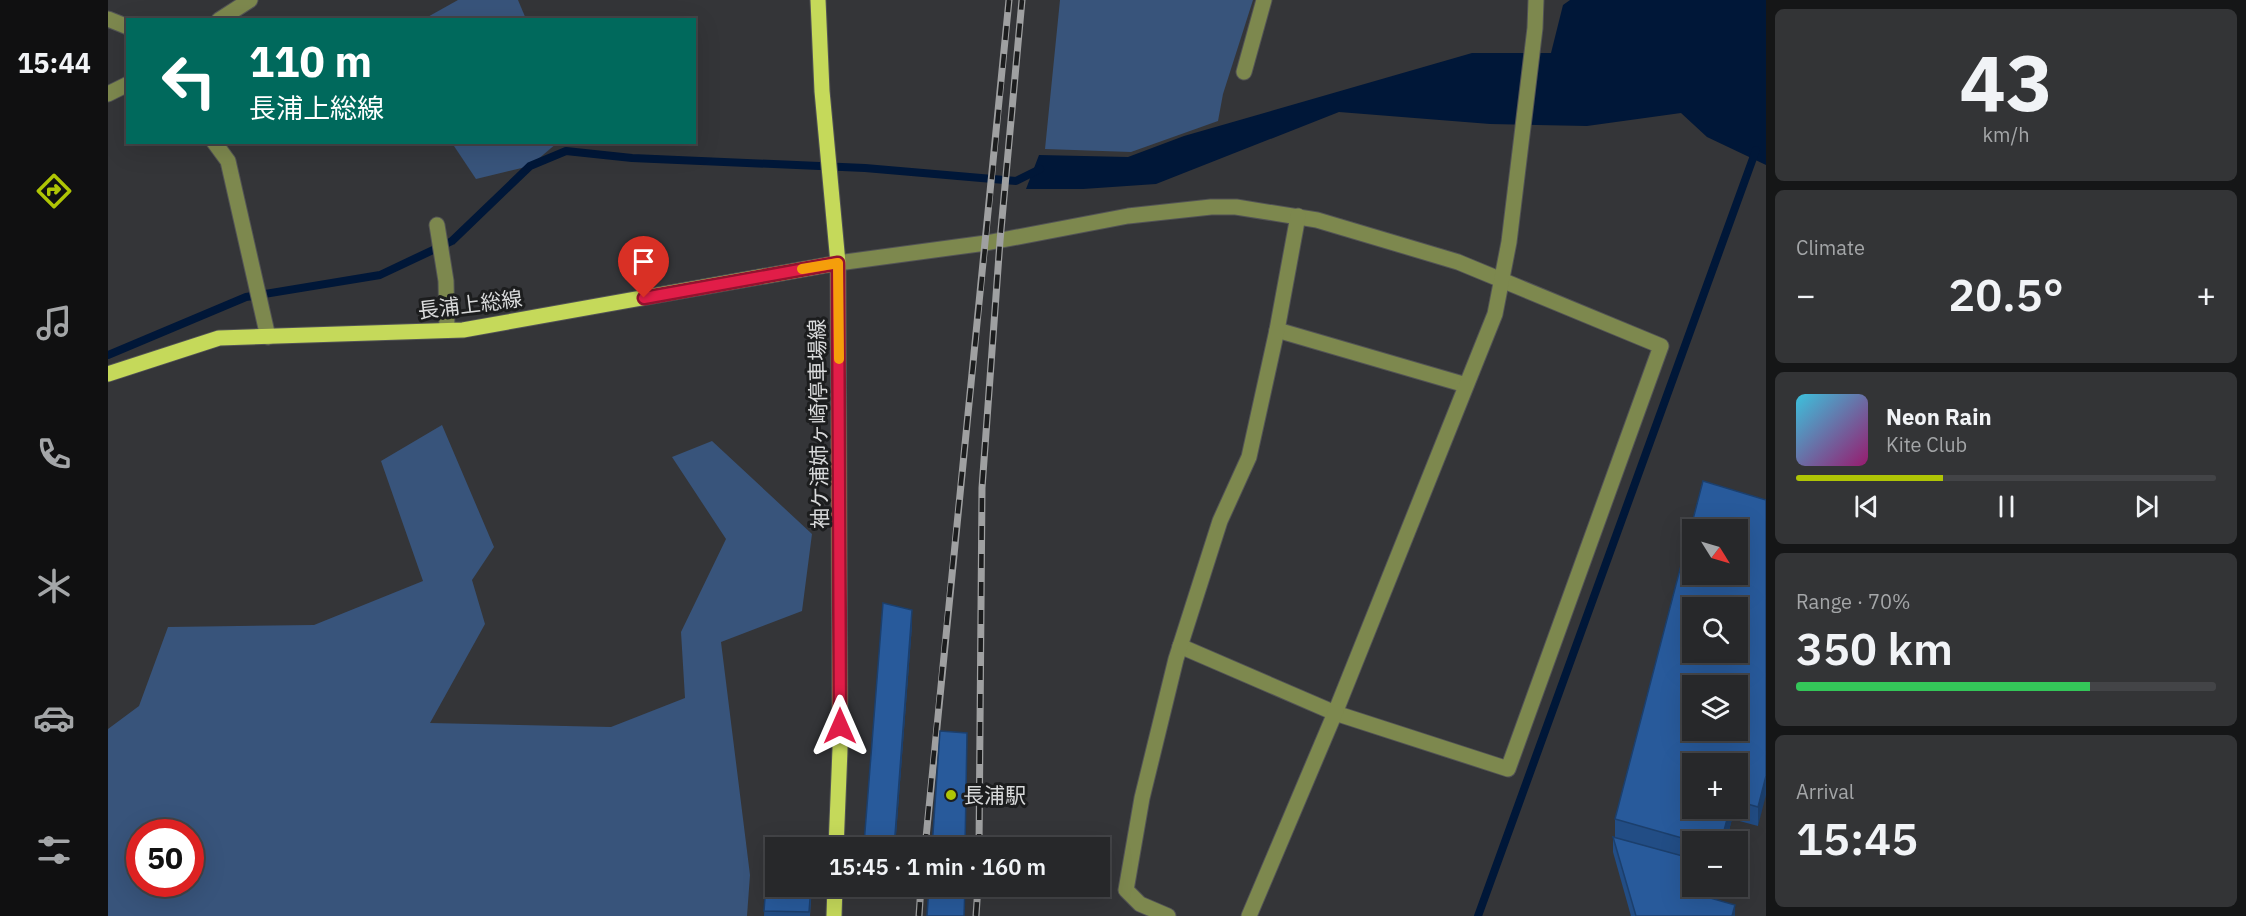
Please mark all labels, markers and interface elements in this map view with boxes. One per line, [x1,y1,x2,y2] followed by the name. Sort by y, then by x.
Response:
[1959,31,2053,132] text: 43
[249,34,372,89] text: 110 m
[150,42,228,120] icon: left
[17,45,91,80] text: 15:44
[249,90,384,125] text: 長浦上総線
[1982,121,2030,148] text: km/h
[33,170,75,212] icon: directions
[1796,234,1865,261] text: Climate
[618,236,669,298] pin
[627,245,660,278] icon: arrive
[1948,265,2064,323] text: 20.5°
[1796,273,1816,316] text: −
[2196,273,2216,316] text: +
[416,284,524,324] street label: 長浦上総線
[33,302,75,344] icon: music
[802,319,834,529] street label: 袖ケ浦姉ヶ崎停車場線
[1886,402,1992,431] text: Neon Rain
[1886,431,1967,458] text: Kite Club
[33,433,75,475] icon: phone
[1850,490,1883,523] icon: previous
[1990,490,2023,523] icon: pause
[2130,490,2163,523] icon: next
[1682,519,1748,585] north arrow
[1682,519,1748,897] map controls
[33,565,75,607] icon: climate
[1796,588,1911,615] text: Range · 70%
[1682,597,1748,663] button: search
[1796,619,1953,677] text: 350 km
[1682,675,1748,741] button: layers
[808,694,872,758] position arrow
[33,697,75,739] icon: car
[1682,753,1748,819] button: +
[1796,778,1854,805] text: Arrival
[963,781,1026,809] place label: 長浦駅
[944,788,958,802] marker: 長浦駅
[1796,809,1918,867] text: 15:45
[126,819,204,897] speed limit sign: 50
[33,829,75,871] icon: filters
[1682,831,1748,897] button: −
[829,852,1046,881] text: 15:45 · 1 min · 160 m

